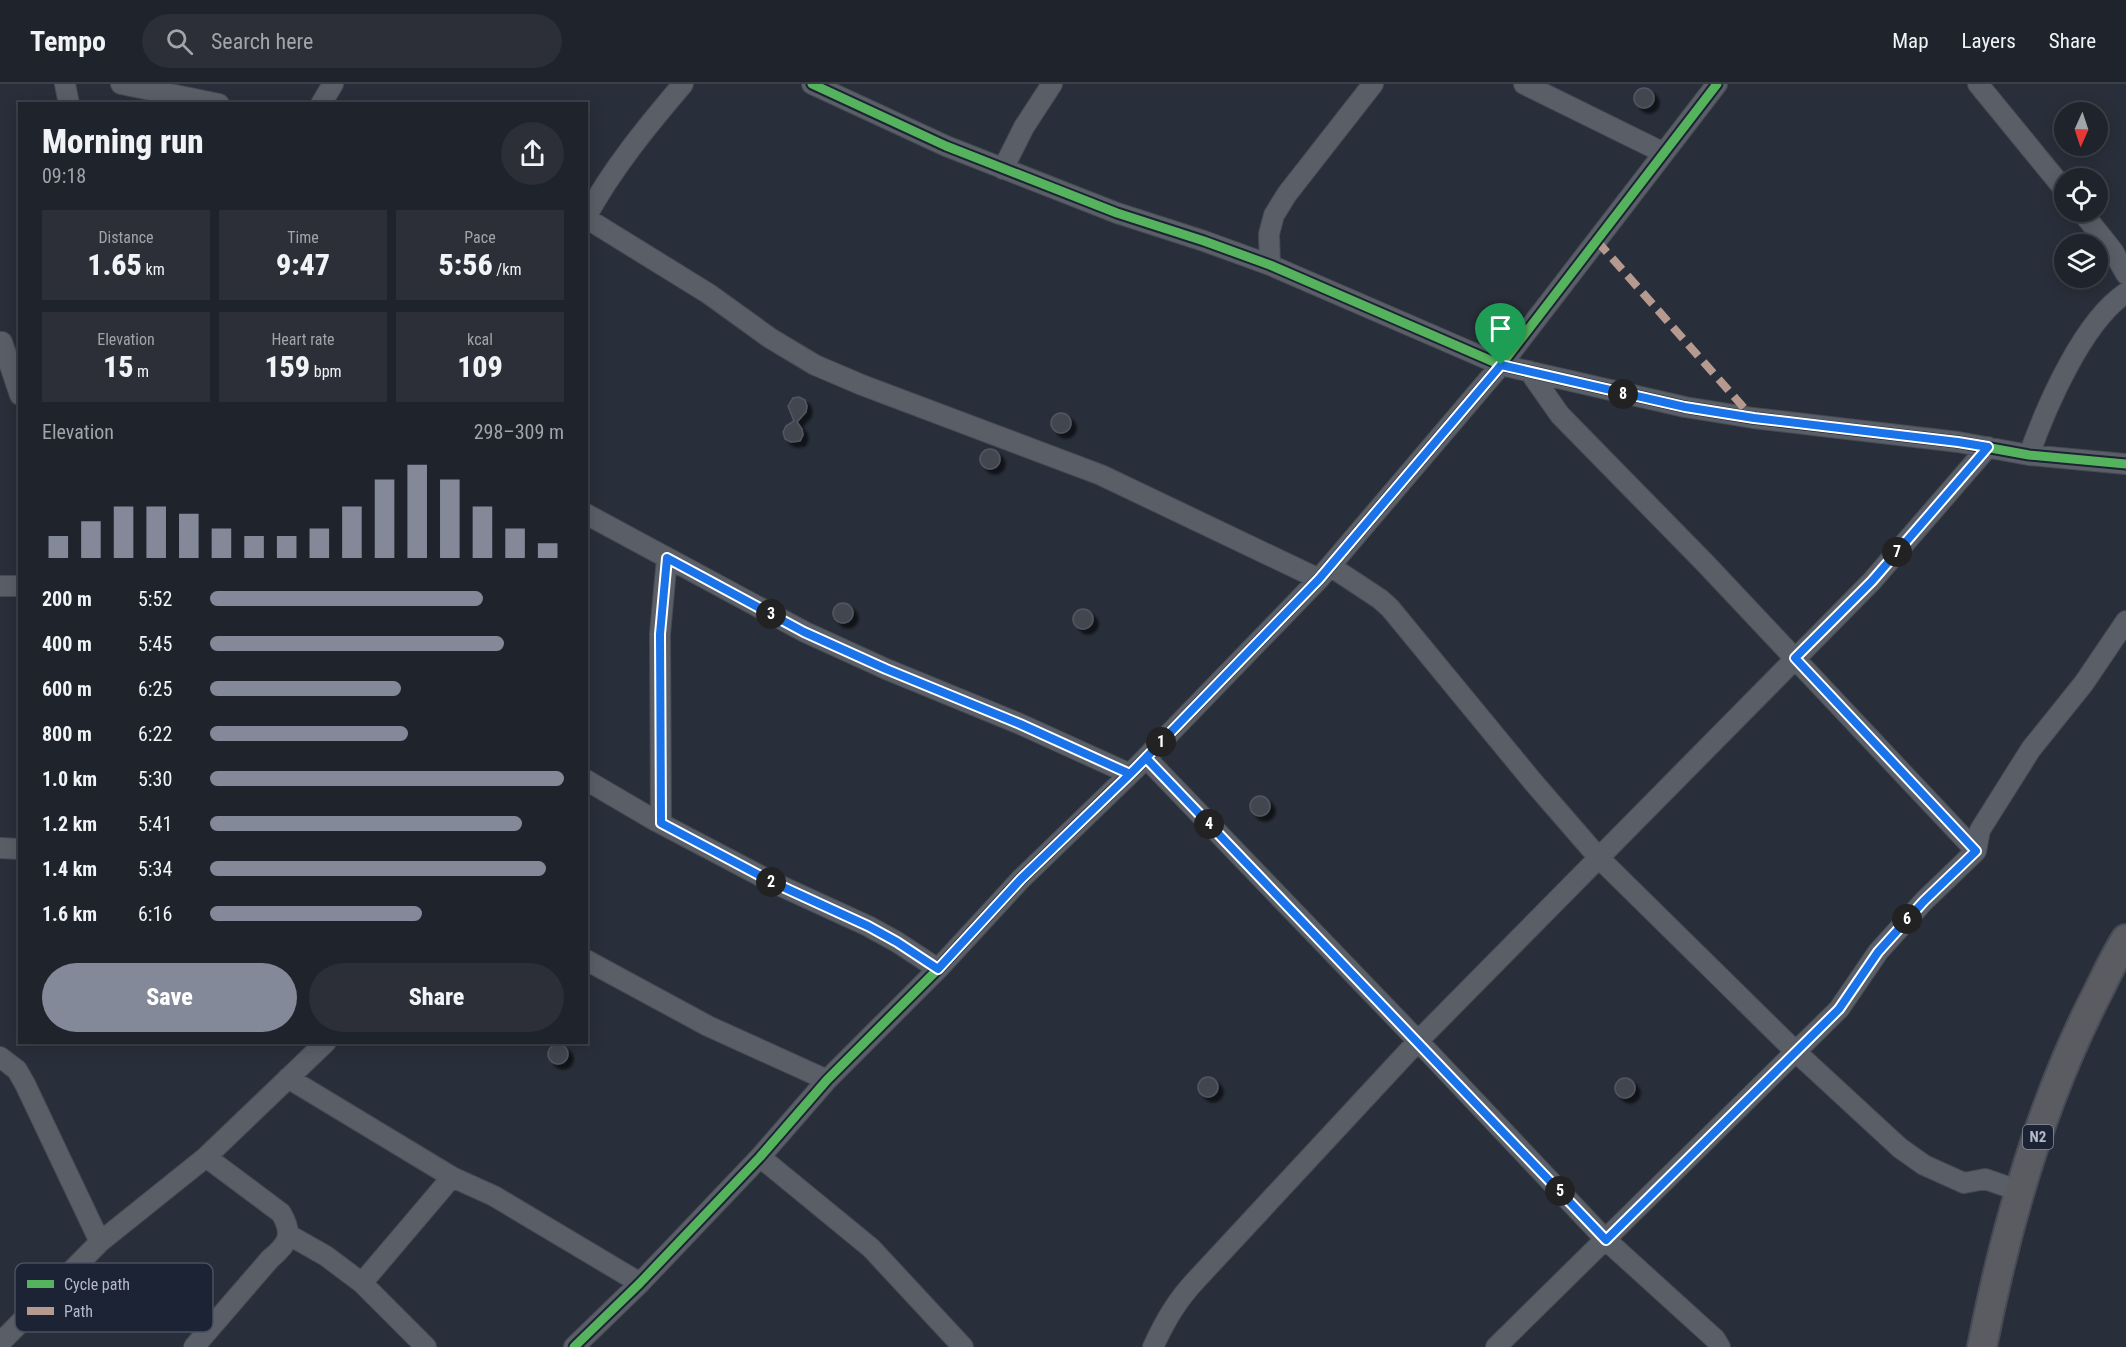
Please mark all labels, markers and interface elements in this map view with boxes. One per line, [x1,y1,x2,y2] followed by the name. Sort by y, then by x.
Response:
[142,14,562,68] search box
[30,25,106,58] text: Tempo
[163,25,196,58] icon: search
[211,29,313,54] text: Search here
[1892,29,1929,53] text: Map
[1962,29,2016,53] text: Layers
[2049,29,2096,53] text: Share
[2054,102,2108,156] north arrow
[2054,102,2108,288] map controls
[42,122,204,161] text: Morning run
[501,122,564,185] button: share
[42,164,86,188] text: 09:18
[2054,168,2108,222] button: locate
[98,228,154,247] text: Distance
[287,228,319,247] text: Time
[464,228,496,247] text: Pace
[2054,234,2108,288] button: layers
[87,247,142,282] text: 1.65
[276,247,330,282] text: 9:47
[438,247,493,282] text: 5:56
[142,260,165,279] text: km
[493,260,522,279] text: /km
[1475,303,1526,365] pin
[1484,312,1517,345] icon: arrive
[97,330,155,349] text: Elevation
[271,330,335,349] text: Heart rate
[467,330,493,349] text: kcal
[103,349,133,384] text: 15
[264,349,310,384] text: 159
[457,349,503,384] text: 109
[133,362,149,381] text: m
[310,362,342,381] text: bpm
[1608,379,1638,409] pin: 8
[1619,384,1627,403] text: 8
[42,420,114,444] text: Elevation
[474,420,564,444] text: 298–309 m
[1882,537,1912,567] pin: 7
[1893,542,1901,561] text: 7
[42,587,92,611] text: 200 m
[138,587,172,611] text: 5:52
[756,599,786,629] pin: 3
[767,604,775,623] text: 3
[42,632,92,656] text: 400 m
[138,632,172,656] text: 5:45
[42,677,92,701] text: 600 m
[138,677,172,701] text: 6:25
[42,722,92,746] text: 800 m
[138,722,172,746] text: 6:22
[1146,727,1176,757] pin: 1
[1157,732,1165,751] text: 1
[42,767,97,791] text: 1.0 km
[138,767,172,791] text: 5:30
[1194,809,1224,839] pin: 4
[42,812,97,836] text: 1.2 km
[138,812,172,836] text: 5:41
[1205,814,1213,833] text: 4
[42,857,97,881] text: 1.4 km
[138,857,172,881] text: 5:34
[756,867,786,897] pin: 2
[767,872,775,891] text: 2
[42,902,97,926] text: 1.6 km
[138,902,172,926] text: 6:16
[1892,904,1922,934] pin: 6
[1903,909,1911,928] text: 6
[42,963,297,1032] button: Save
[309,963,564,1032] button: Share
[2023,1125,2053,1149] road number: N2
[1545,1176,1575,1206] pin: 5
[1556,1181,1564,1200] text: 5
[15,1263,213,1332] legend
[64,1275,130,1294] text: Cycle path
[64,1302,93,1321] text: Path

